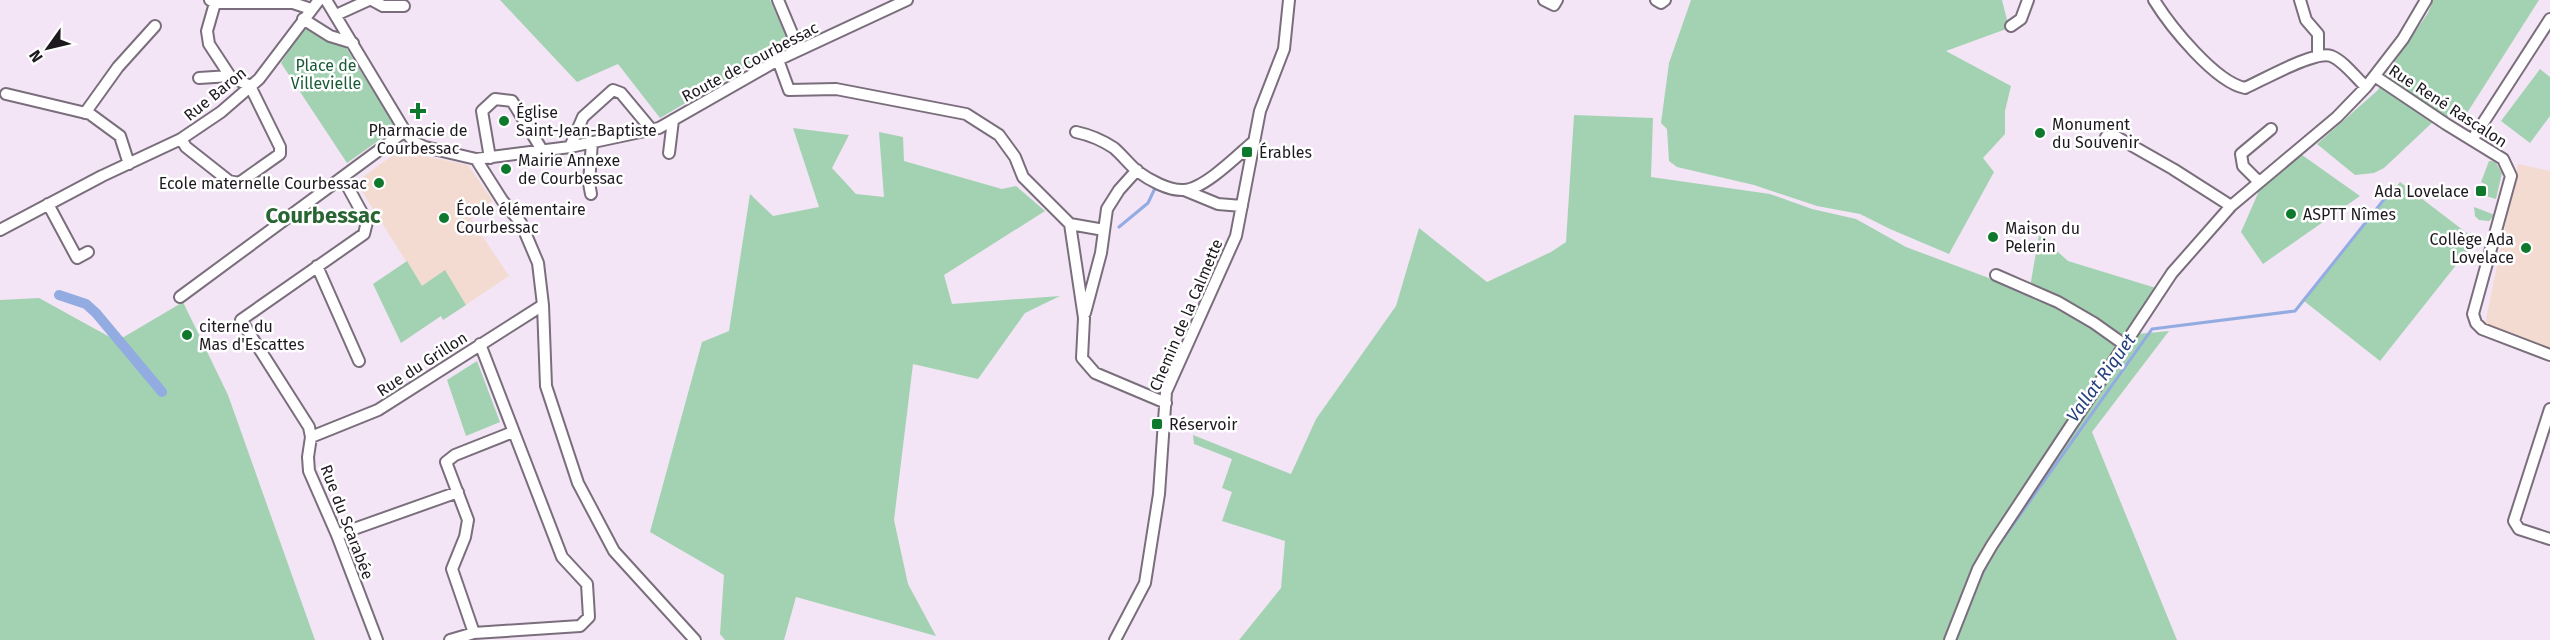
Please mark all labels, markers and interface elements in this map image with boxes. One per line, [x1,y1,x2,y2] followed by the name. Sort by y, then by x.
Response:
[18,18,78,78] north arrow
[679,18,822,106] street label: Route de Courbessac
[25,46,47,66] text: N
[291,56,361,93] park label: Place de Villevielle
[2385,61,2511,151] street label: Rue René Rascalon
[180,63,250,125] street label: Rue Baron
[516,102,657,140] place label: Église Saint-Jean-Baptiste
[411,104,425,118] marker: Pharmacie de Courbessac
[497,114,511,128] marker: Église Saint-Jean-Baptiste
[2052,115,2140,152] place label: Monument du Souvenir
[368,121,468,158] place label: Pharmacie de Courbessac
[2033,126,2047,140] marker: Monument du Souvenir
[1259,142,1312,162] place label: Érables
[1240,145,1254,159] marker: Érables
[518,151,624,188] place label: Mairie Annexe de Courbessac
[499,162,513,176] marker: Mairie Annexe de Courbessac
[159,174,367,193] place label: Ecole maternelle Courbessac
[372,176,386,190] marker: Ecole maternelle Courbessac
[2375,182,2469,201] place label: Ada Lovelace
[2474,184,2488,198] marker: Ada Lovelace
[456,199,586,237] place label: École élémentaire Courbessac
[265,202,381,229] district label: Courbessac
[2303,205,2396,224] place label: ASPTT Nîmes
[2284,207,2298,221] marker: ASPTT Nîmes
[437,211,451,225] marker: École élémentaire Courbessac
[2005,219,2080,256] place label: Maison du Pelerin
[1986,230,2000,244] marker: Maison du Pelerin
[2430,230,2514,267] place label: Collège Ada Lovelace
[1145,236,1227,394] street label: Chemin de la Calmette
[2519,241,2533,255] marker: Collège Ada Lovelace
[199,317,304,354] place label: citerne du Mas d'Escattes
[180,328,194,342] marker: citerne du Mas d'Escattes
[373,328,471,400] street label: Rue du Grillon
[2062,329,2141,426] water label: Vallat Riquet
[1169,415,1238,434] place label: Réservoir
[1150,417,1164,431] marker: Réservoir
[316,462,378,582] street label: Rue du Scarabée

